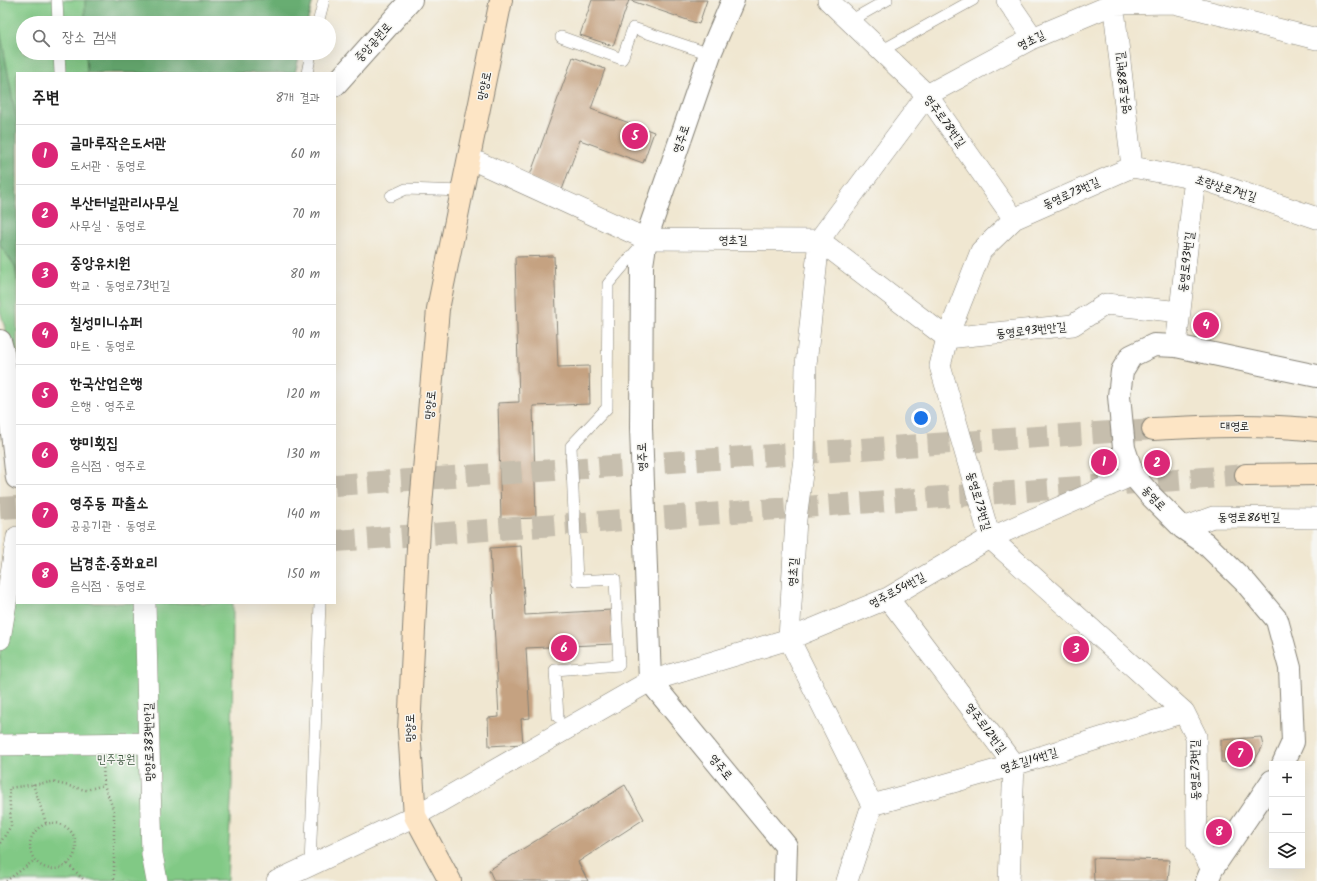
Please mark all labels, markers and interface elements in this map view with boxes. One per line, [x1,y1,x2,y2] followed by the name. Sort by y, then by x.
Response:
[16,16,336,60] search box
[350,18,397,67] street label: 중앙공원로
[1014,25,1049,55] street label: 영초길
[62,26,116,50] text: 장소 검색
[30,27,52,49] icon: search
[1111,50,1136,115] street label: 영주로88번길
[472,70,497,102] street label: 망양로
[32,85,59,112] text: 주변
[276,88,320,109] text: 8개 결과
[919,91,970,152] street label: 영주로78번길
[622,121,648,151] pin: 5
[668,122,695,156] street label: 영주로
[70,132,167,156] text: 글마루작은도서관
[43,144,47,165] text: 1
[291,144,320,165] text: 60 m
[70,156,146,177] text: 도서관 · 동영로
[1193,170,1259,207] street label: 초량상로7번길
[1040,172,1103,214] street label: 동영로73번길
[70,192,179,216] text: 부산터널관리사무실
[41,204,49,225] text: 2
[292,204,320,225] text: 70 m
[70,216,146,237] text: 사무실 · 동영로
[1173,230,1200,293] street label: 동영로93번길
[719,231,748,250] street label: 영초길
[70,252,130,276] text: 중앙유치원
[41,264,49,285] text: 3
[290,264,320,285] text: 80 m
[70,276,170,297] text: 학교 · 동영로73번길
[1193,310,1219,340] pin: 4
[70,312,142,336] text: 칠성미니슈퍼
[995,317,1068,344] street label: 동영로93번안길
[41,324,49,345] text: 4
[292,324,320,345] text: 90 m
[70,336,136,357] text: 마트 · 동영로
[70,372,142,396] text: 한국산업은행
[42,384,48,405] text: 5
[286,384,320,405] text: 120 m
[420,390,441,420] street label: 망양로
[70,396,136,417] text: 은행 · 영주로
[911,408,931,428] your location
[1221,417,1249,436] street label: 대영로
[70,432,118,456] text: 향미횟집
[632,442,652,472] street label: 영주로
[41,444,49,465] text: 6
[286,444,320,465] text: 130 m
[1091,447,1117,477] pin: 1
[1144,448,1170,478] pin: 2
[70,456,146,477] text: 음식점 · 영주로
[961,469,996,533] street label: 동영로73번길
[1137,481,1170,515] street label: 동영로
[70,492,148,516] text: 영주동 파출소
[42,504,48,525] text: 7
[287,504,320,525] text: 140 m
[1218,508,1280,527] street label: 동영로86번길
[70,516,157,537] text: 공공기관 · 동영로
[70,552,158,576] text: 남경춘.중화요리
[783,557,804,587] street label: 영초길
[41,564,49,585] text: 8
[287,564,320,585] text: 150 m
[866,567,929,613] street label: 영주로54번길
[70,576,146,597] text: 음식점 · 동영로
[551,633,577,663] pin: 6
[1063,634,1089,664] pin: 3
[960,699,1011,758] street label: 영주로12번길
[139,702,160,782] street label: 망양로383번안길
[401,714,420,742] street label: 망양로
[1185,739,1206,800] street label: 동영로73번길
[1227,739,1253,769] pin: 7
[998,743,1060,778] street label: 영초길14번길
[97,750,135,769] park label: 민주공원
[704,750,737,785] street label: 영주로
[1269,761,1305,869] map controls
[1269,761,1305,797] button: +
[1269,797,1305,833] button: −
[1206,817,1232,847] pin: 8
[1269,833,1305,869] button: layers

